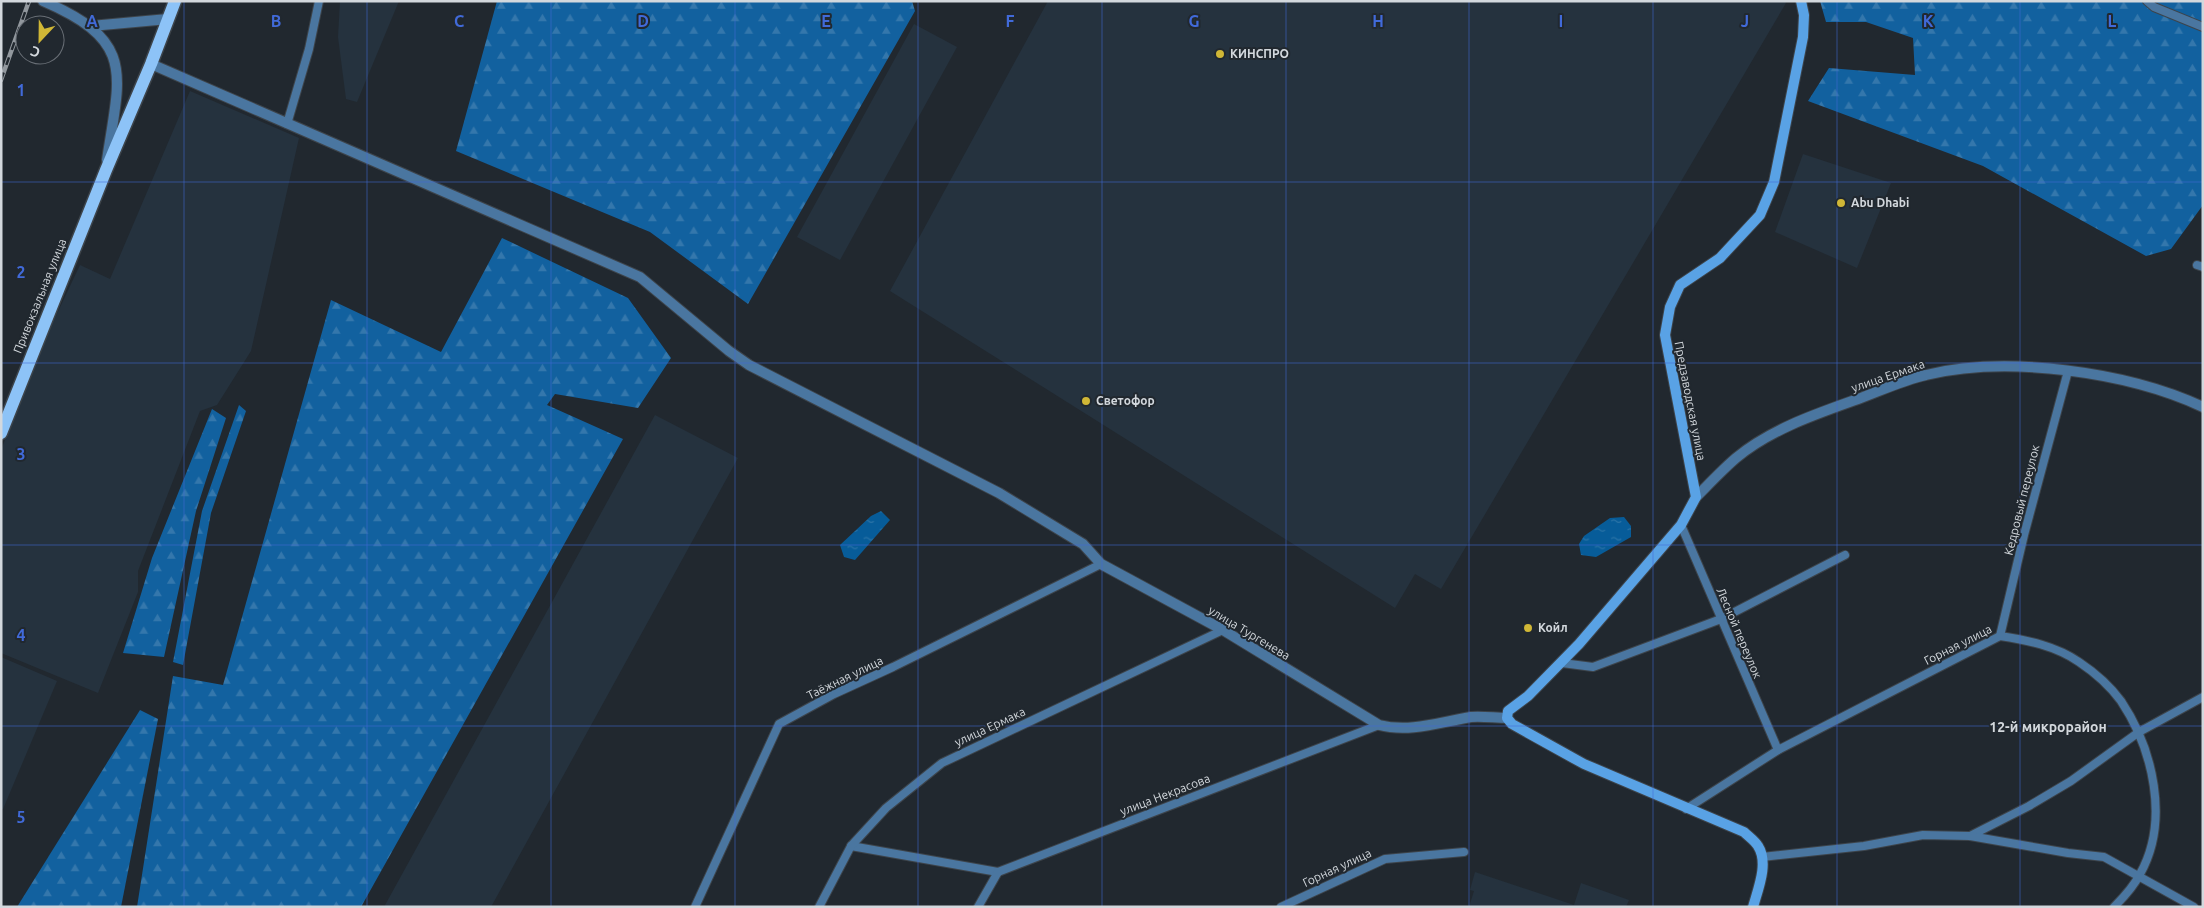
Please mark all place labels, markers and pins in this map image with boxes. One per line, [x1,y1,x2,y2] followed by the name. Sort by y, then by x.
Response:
[1230,47,1289,60] place label: КИНСПРО
[1214,48,1226,60] marker: КИНСПРО
[1851,196,1909,209] place label: Abu Dhabi
[1835,197,1847,209] marker: Abu Dhabi
[1096,394,1155,407] place label: Светофор
[1080,395,1092,407] marker: Светофор
[1538,621,1568,634] place label: Койл
[1522,622,1534,634] marker: Койл

